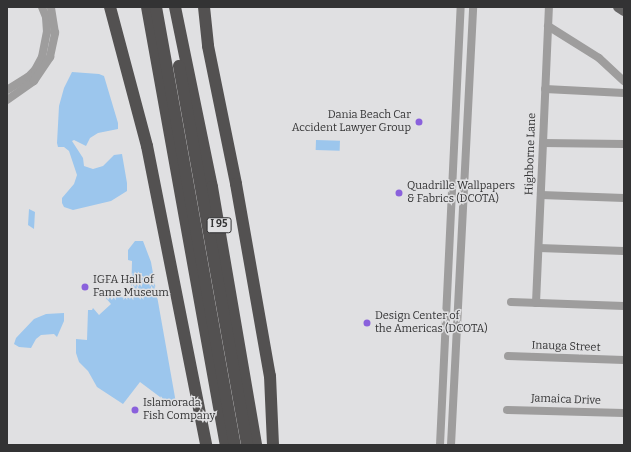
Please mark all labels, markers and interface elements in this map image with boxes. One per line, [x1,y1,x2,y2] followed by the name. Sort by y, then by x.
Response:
[292,109,411,135] place label: Dania Beach Car Accident Lawyer Group
[523,113,539,195] street label: Highborne Lane
[414,117,424,127] marker: Dania Beach Car Accident Lawyer Group
[407,180,515,206] place label: Quadrille Wallpapers & Fabrics (DCOTA)
[394,188,404,198] marker: Quadrille Wallpapers & Fabrics (DCOTA)
[206,217,232,233] road number: I 95
[93,274,169,300] place label: IGFA Hall of Fame Museum
[80,282,90,292] marker: IGFA Hall of Fame Museum
[375,310,488,336] place label: Design Center of the Americas (DCOTA)
[362,318,372,328] marker: Design Center of the Americas (DCOTA)
[531,339,601,355] street label: Inauga Street
[531,392,601,408] street label: Jamaica Drive
[143,397,215,423] place label: Islamorada Fish Company
[130,405,140,415] marker: Islamorada Fish Company

